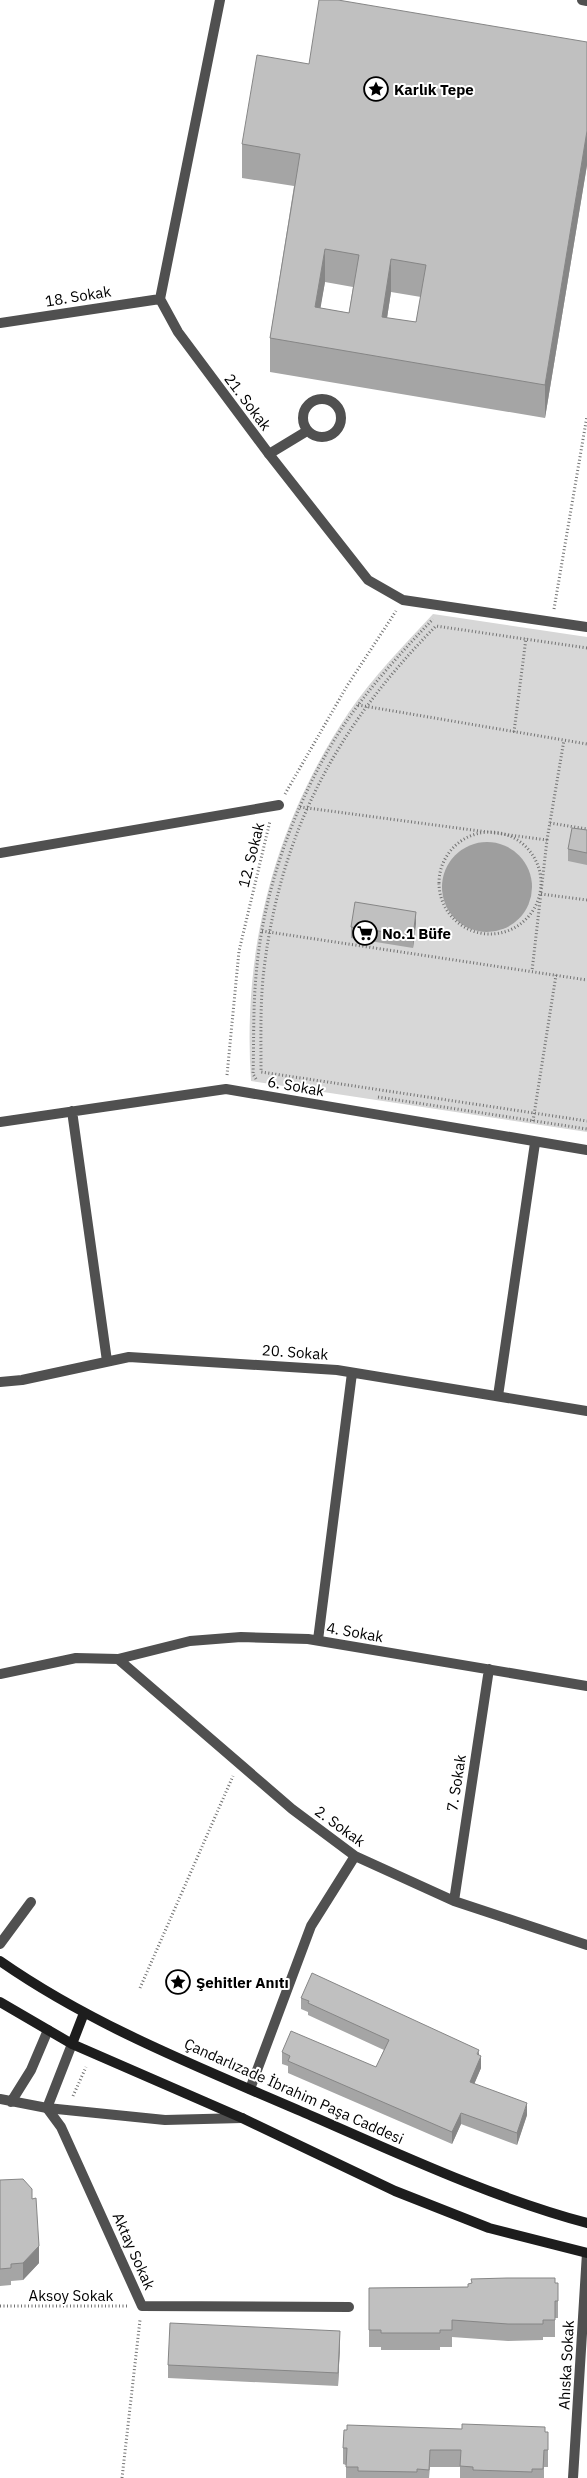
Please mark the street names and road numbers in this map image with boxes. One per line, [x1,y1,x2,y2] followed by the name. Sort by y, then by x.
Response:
[44,281,112,311] street label: 18. Sokak
[220,370,276,434] street label: 21. Sokak
[234,820,268,890] street label: 12. Sokak
[266,1072,326,1100] street label: 6. Sokak
[261,1340,329,1364] street label: 20. Sokak
[325,1618,385,1646] street label: 4. Sokak
[442,1753,470,1813] street label: 7. Sokak
[311,1801,369,1851] street label: 2. Sokak
[181,2034,407,2148] street label: Çandarlızade İbrahim Paşa Caddesi
[109,2209,159,2293] street label: Aktay Sokak
[29,2286,114,2305] street label: Aksoy Sokak
[554,2320,578,2410] street label: Ahıska Sokak

